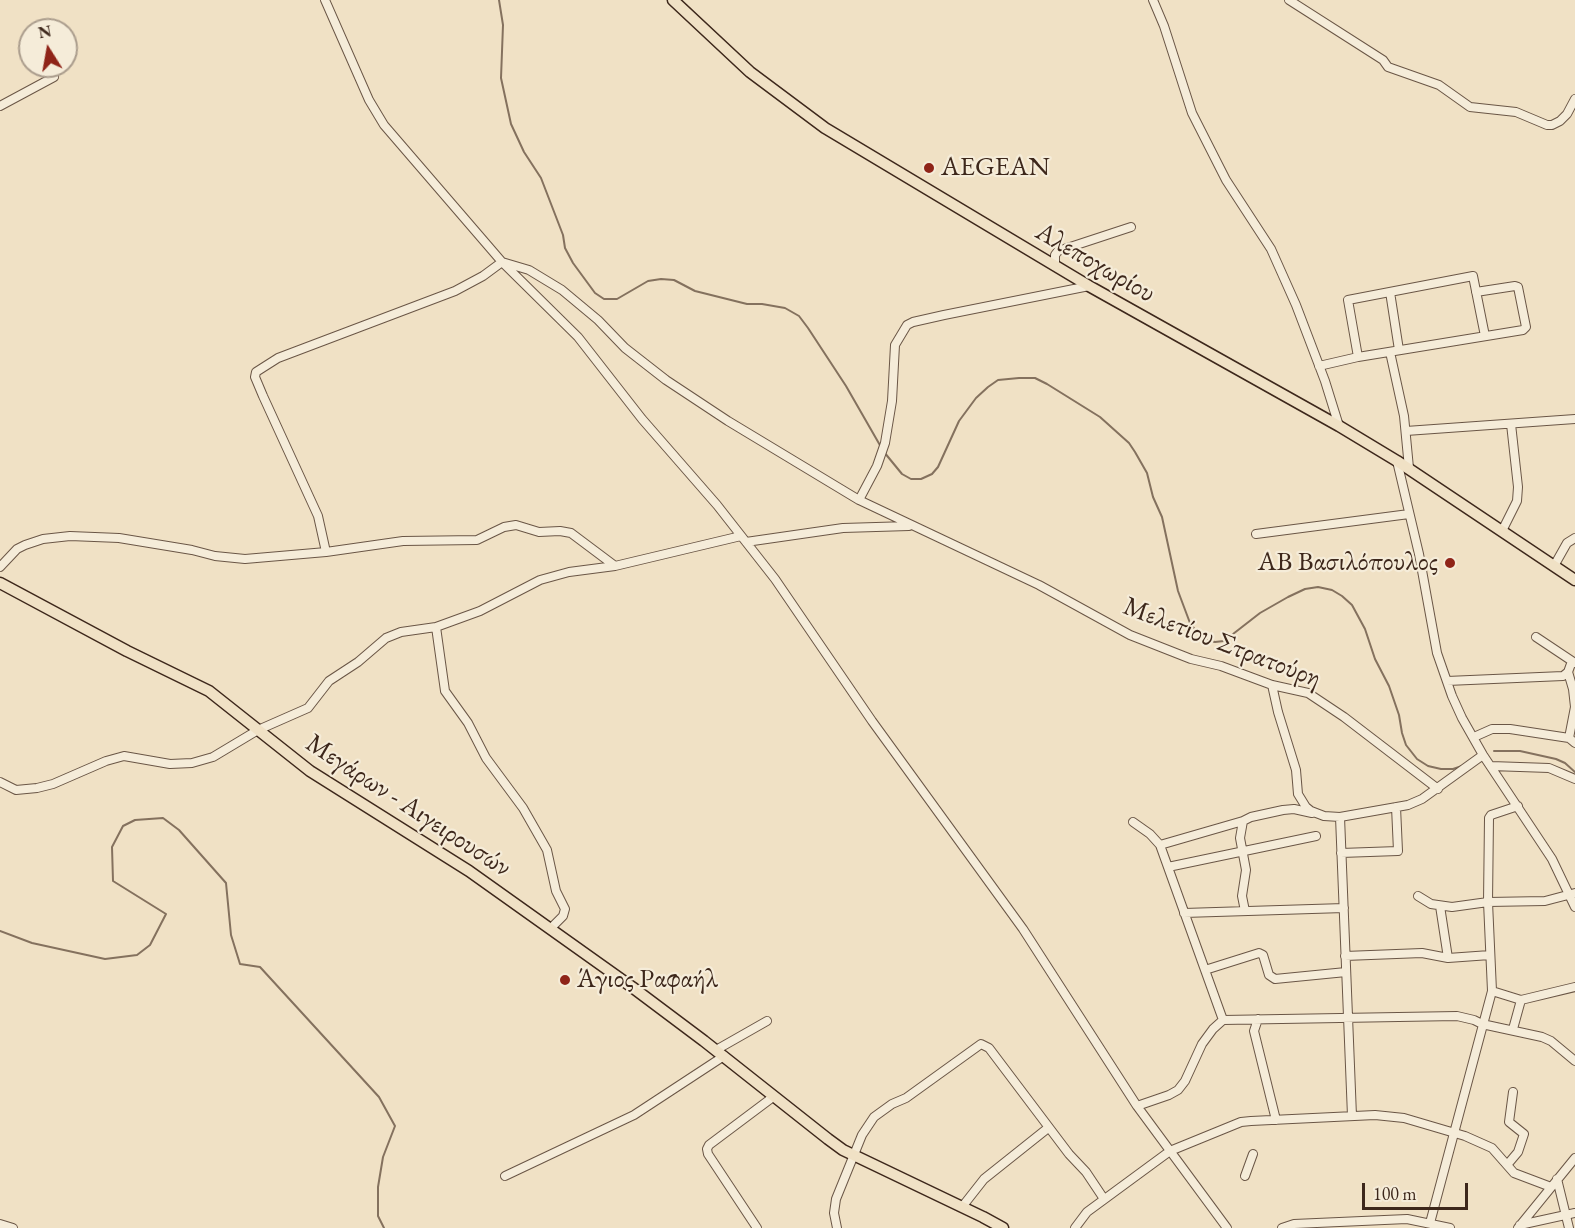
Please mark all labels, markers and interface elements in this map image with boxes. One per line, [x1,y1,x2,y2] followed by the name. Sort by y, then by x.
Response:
[18,18,78,78] north arrow
[36,20,53,43] text: N
[941,152,1050,184] place label: AEGEAN
[922,161,936,175] marker: AEGEAN
[1029,216,1161,310] street label: Αλεποχωρίου
[1258,547,1438,579] place label: ΑΒ Βασιλόπουλος
[1443,556,1457,570] marker: ΑΒ Βασιλόπουλος
[1119,590,1325,696] street label: Μελετίου Στρατούρη
[299,728,517,884] street label: Μεγάρων - Αιγειρουσών
[577,964,718,996] place label: Άγιος Ραφαήλ
[558,973,572,987] marker: Άγιος Ραφαήλ
[1365,1171,1472,1209] scale bar
[1373,1182,1417,1205] text: 100 m

